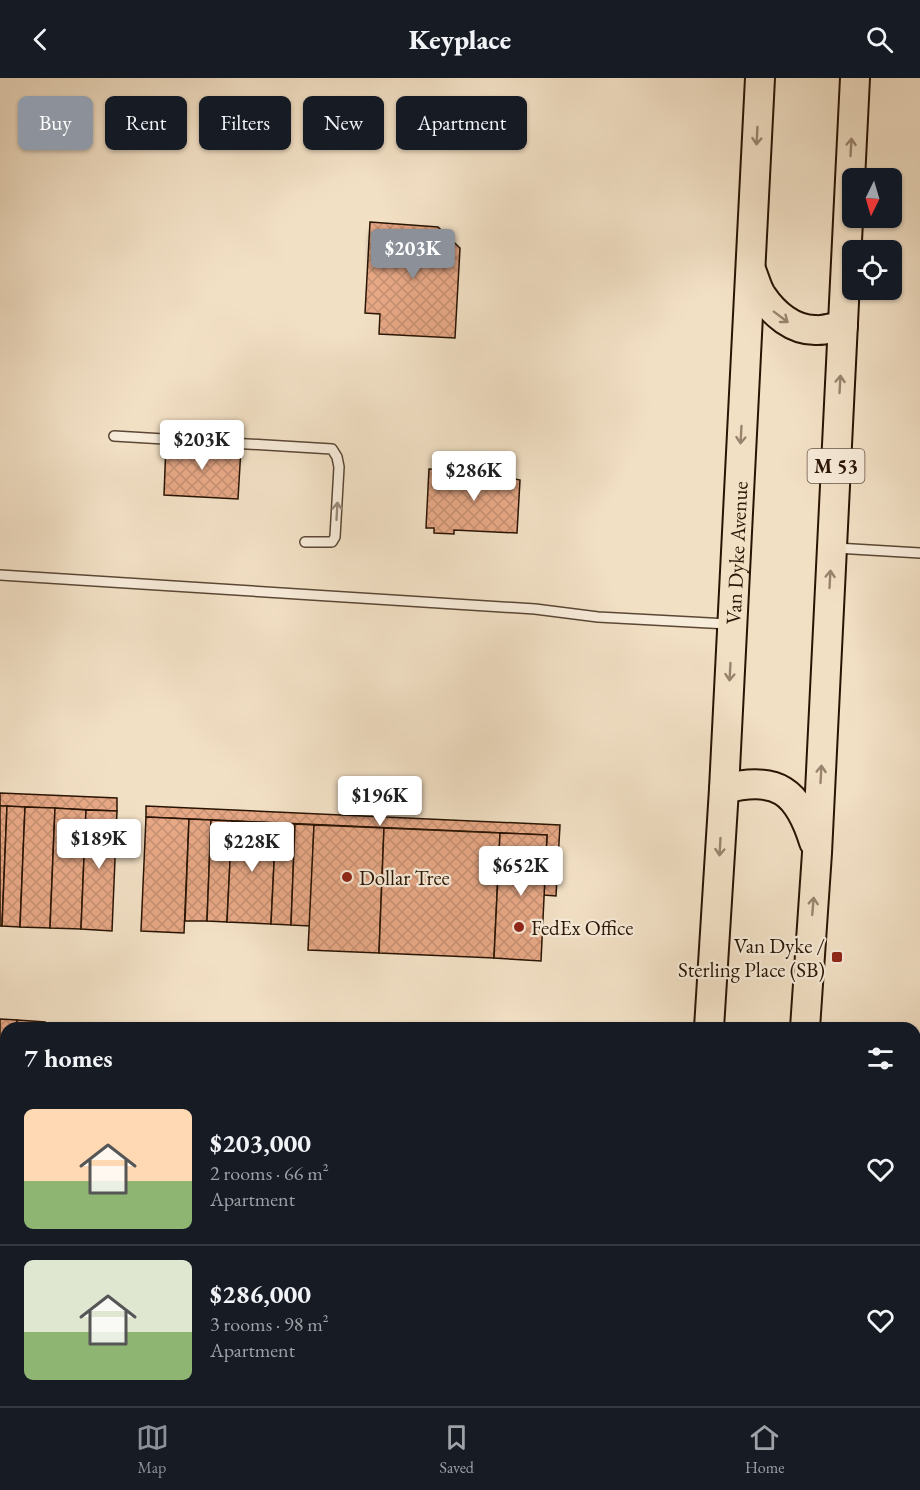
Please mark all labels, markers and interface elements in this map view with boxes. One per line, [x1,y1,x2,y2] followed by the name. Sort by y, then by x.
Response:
[409,22,511,57] text: Keyplace
[24,23,57,56] icon: back
[863,23,896,56] icon: search
[18,96,93,150] chip: Buy
[105,96,187,150] chip: Rent
[199,96,291,150] chip: Filters
[303,96,384,150] chip: New
[396,96,527,150] chip: Apartment
[751,126,762,146] one-way arrow
[846,138,857,158] one-way arrow
[842,168,902,228] north arrow
[842,168,902,300] map controls
[371,229,455,280] pin: $203K
[385,235,441,261] text: $203K
[842,240,902,300] button: locate
[773,310,789,323] one-way arrow
[835,375,846,395] one-way arrow
[160,420,244,471] pin: $203K
[736,424,747,444] one-way arrow
[174,426,230,452] text: $203K
[808,449,864,483] road number: M 53
[432,451,516,502] pin: $286K
[446,457,502,483] text: $286K
[719,481,753,625] street label: Van Dyke Avenue
[331,502,342,522] one-way arrow
[824,569,835,589] one-way arrow
[724,661,735,681] one-way arrow
[815,764,826,784] one-way arrow
[338,776,422,827] pin: $196K
[352,782,408,808] text: $196K
[57,819,141,870] pin: $189K
[210,822,294,873] pin: $228K
[71,825,127,851] text: $189K
[224,828,280,854] text: $228K
[715,837,726,857] one-way arrow
[479,846,563,897] pin: $652K
[493,852,549,878] text: $652K
[359,864,450,891] place label: Dollar Tree
[340,870,354,884] marker: Dollar Tree
[808,897,819,917] one-way arrow
[531,914,633,941] place label: FedEx Office
[512,920,526,934] marker: FedEx Office
[678,932,825,983] place label: Van Dyke / Sterling Place (SB)
[830,950,844,964] marker: Van Dyke / Sterling Place (SB)
[24,1041,113,1075] text: 7 homes
[864,1042,897,1075] icon: filters
[210,1126,311,1160] text: $203,000
[72,1133,144,1205] icon: home
[864,1153,897,1186] icon: heart
[210,1160,329,1186] text: 2 rooms · 66 m²
[210,1186,295,1212] text: Apartment
[210,1277,311,1311] text: $286,000
[72,1284,144,1356] icon: home
[864,1304,897,1337] icon: heart
[210,1311,329,1337] text: 3 rooms · 98 m²
[210,1337,295,1363] text: Apartment
[136,1421,169,1478] tab: Map
[440,1421,474,1478] tab: Saved
[745,1421,784,1478] tab: Home

